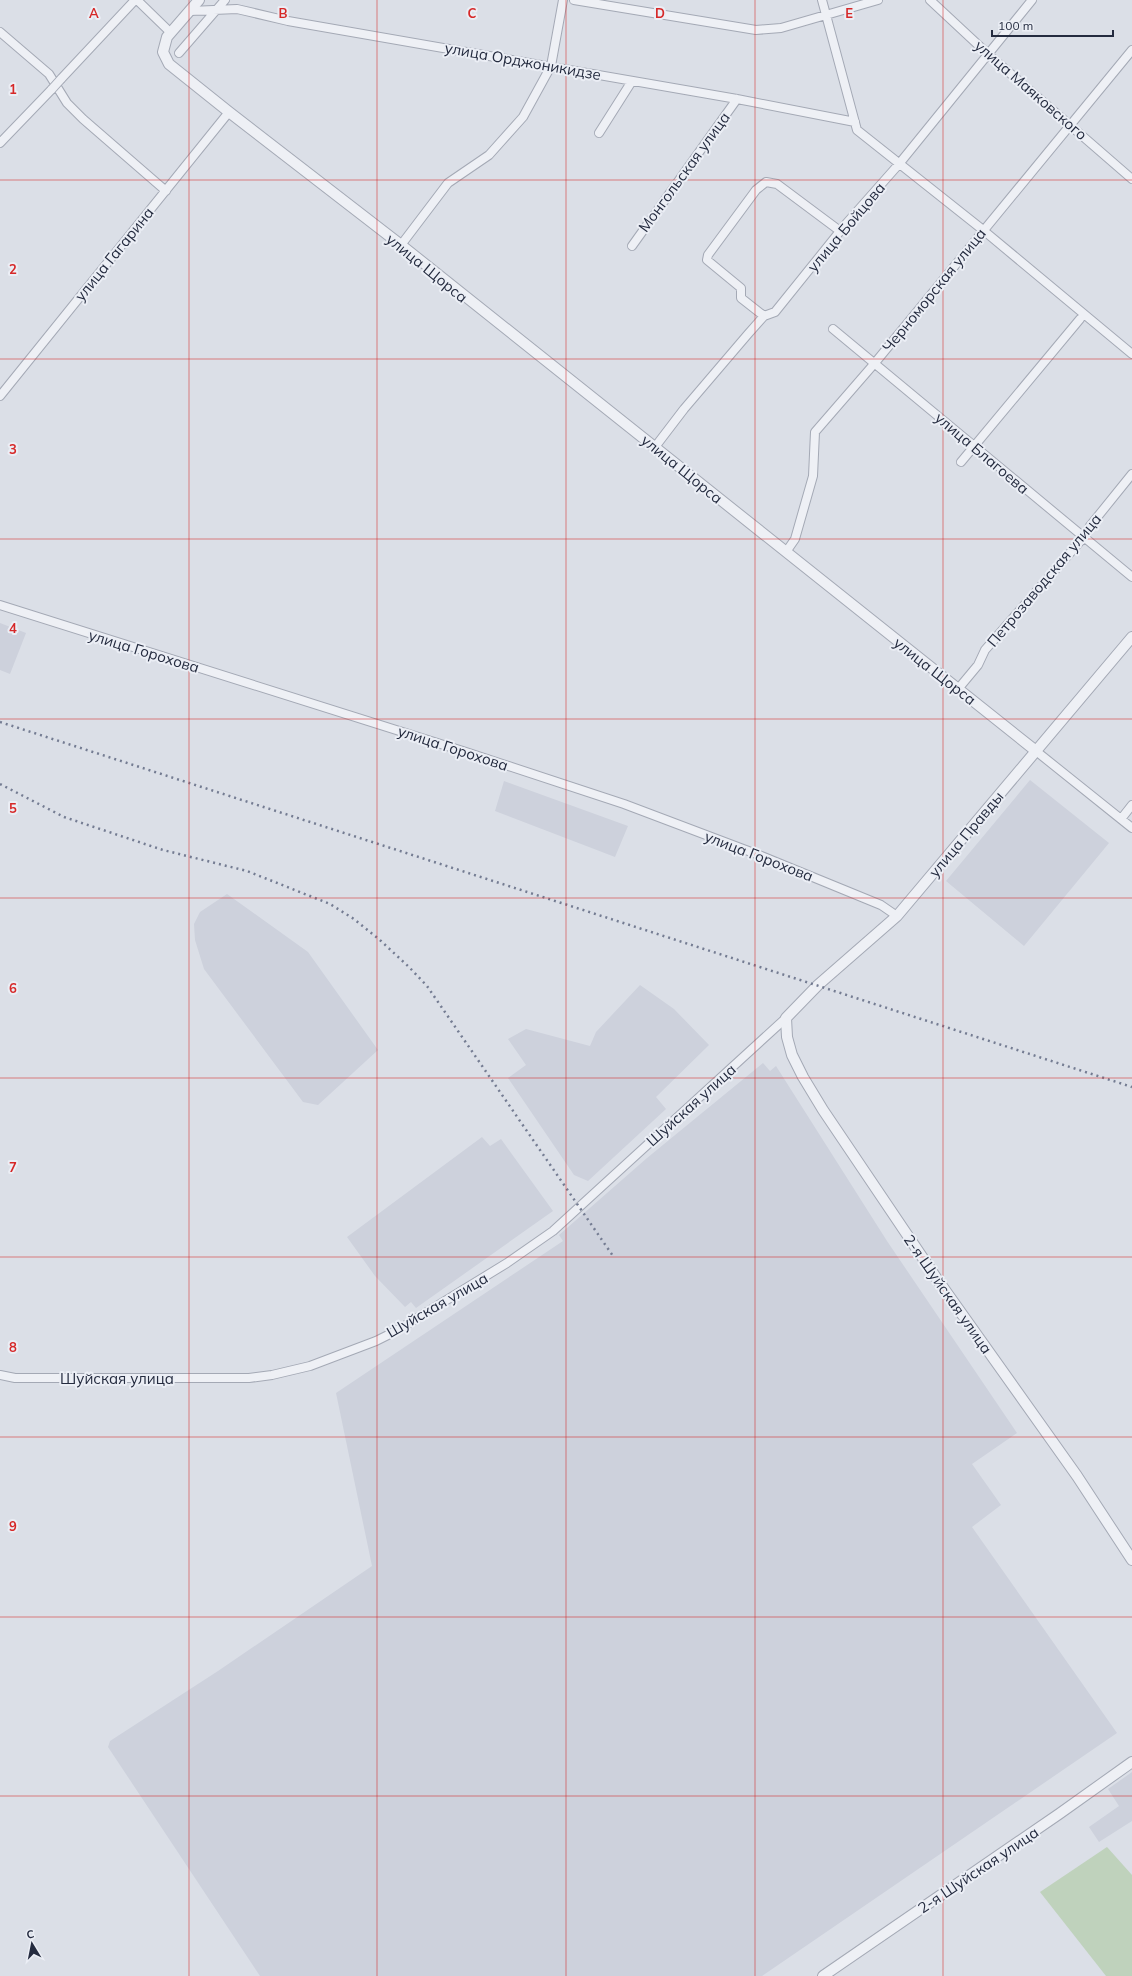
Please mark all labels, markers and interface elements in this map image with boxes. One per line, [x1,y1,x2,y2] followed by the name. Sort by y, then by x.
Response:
[89,5,99,21] text: A
[279,5,288,21] text: B
[468,5,477,21] text: C
[655,5,665,21] text: D
[845,5,853,21] text: E
[992,12,1113,38] scale bar
[998,18,1033,33] text: 100 m
[971,36,1091,144] street label: улица Маяковского
[443,38,603,84] street label: улица Орджоникидзе
[9,81,17,97] text: 1
[634,108,734,236] street label: Монгольская улица
[803,178,889,276] street label: улица Бойцова
[70,203,158,305] street label: улица Гагарина
[878,224,990,356] street label: Черноморская улица
[383,229,471,307] street label: улица Щорса
[9,261,17,277] text: 2
[931,408,1033,498] street label: улица Благоева
[638,430,726,508] street label: улица Щорса
[9,441,17,457] text: 3
[983,510,1105,650] street label: Петрозаводская улица
[9,620,17,636] text: 4
[86,625,202,677] street label: улица Горохова
[890,633,980,709] street label: улица Щорса
[395,721,511,775] street label: улица Горохова
[925,787,1007,881] street label: улица Правды
[9,800,17,816] text: 5
[702,827,816,885] street label: улица Горохова
[9,980,17,996] text: 6
[642,1060,740,1150] street label: Шуйская улица
[9,1159,17,1175] text: 7
[900,1231,996,1357] street label: 2-я Шуйская улица
[383,1268,491,1342] street label: Шуйская улица
[9,1339,17,1355] text: 8
[60,1369,174,1388] street label: Шуйская улица
[9,1518,17,1534] text: 9
[914,1823,1042,1917] street label: 2-я Шуйская улица
[12,1924,52,1964] north arrow
[25,1927,36,1942] text: С

